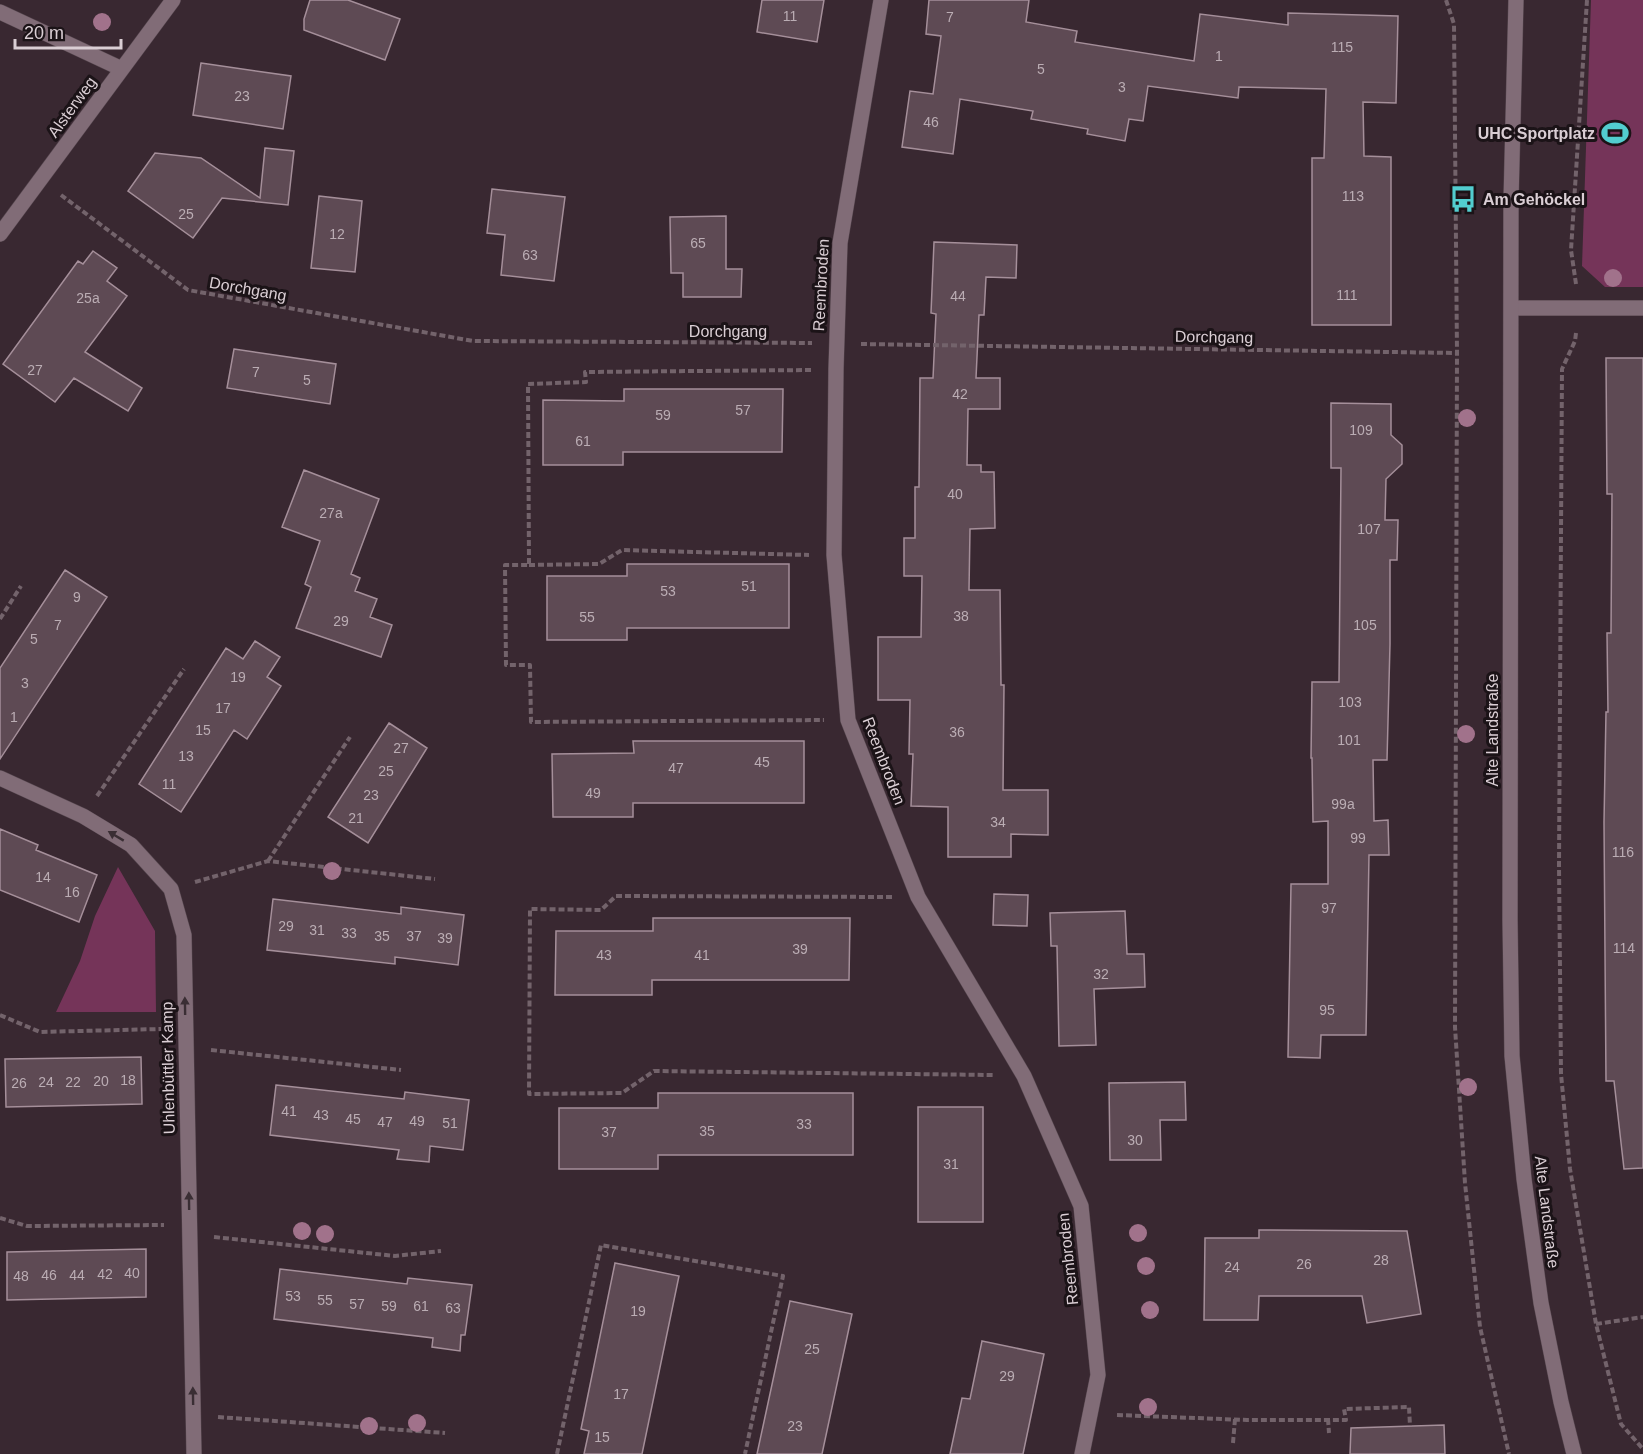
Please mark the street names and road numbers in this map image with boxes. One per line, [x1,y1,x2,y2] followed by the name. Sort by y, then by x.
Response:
[44,74,100,140] street label: Alsterweg
[810,238,832,332] street label: Reembroden
[208,274,288,304] street label: Dorchgang
[689,323,767,340] street label: Dorchgang
[1175,328,1253,346] street label: Dorchgang
[1484,673,1501,786] street label: Alte Landstraße
[859,715,909,807] street label: Reembroden
[158,1002,178,1134] street label: Uhlenbüttler Kamp
[1532,1155,1562,1269] street label: Alte Landstraße
[1055,1212,1081,1306] street label: Reembroden

